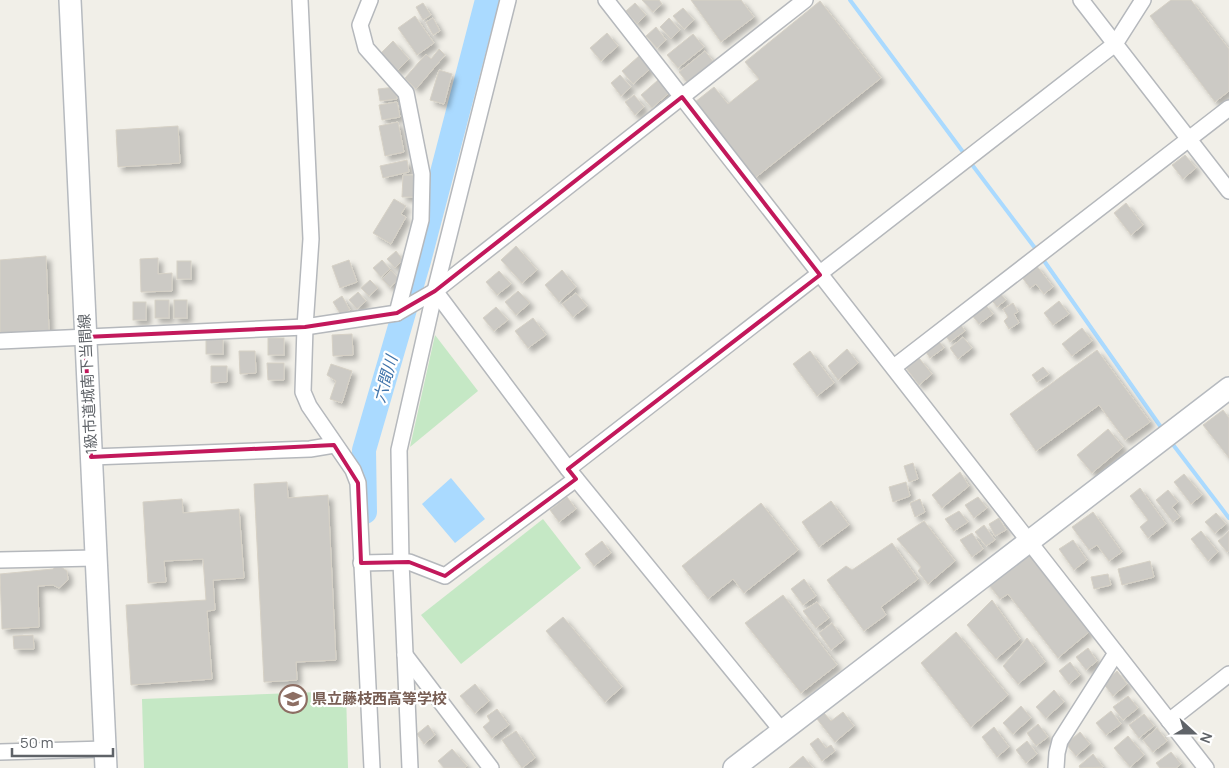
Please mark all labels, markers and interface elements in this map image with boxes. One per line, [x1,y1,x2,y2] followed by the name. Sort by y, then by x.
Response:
[73,313,102,455] street label: 1級市道城南下当間線
[368,351,403,405] water label: 六間川
[278,684,308,714] school or university icon: 県立藤枝西高等学校
[312,688,447,709] place label: 県立藤枝西高等学校
[1169,708,1219,758] north arrow
[12,726,114,758] scale bar
[1196,730,1217,746] text: N
[20,732,54,753] text: 50 m

